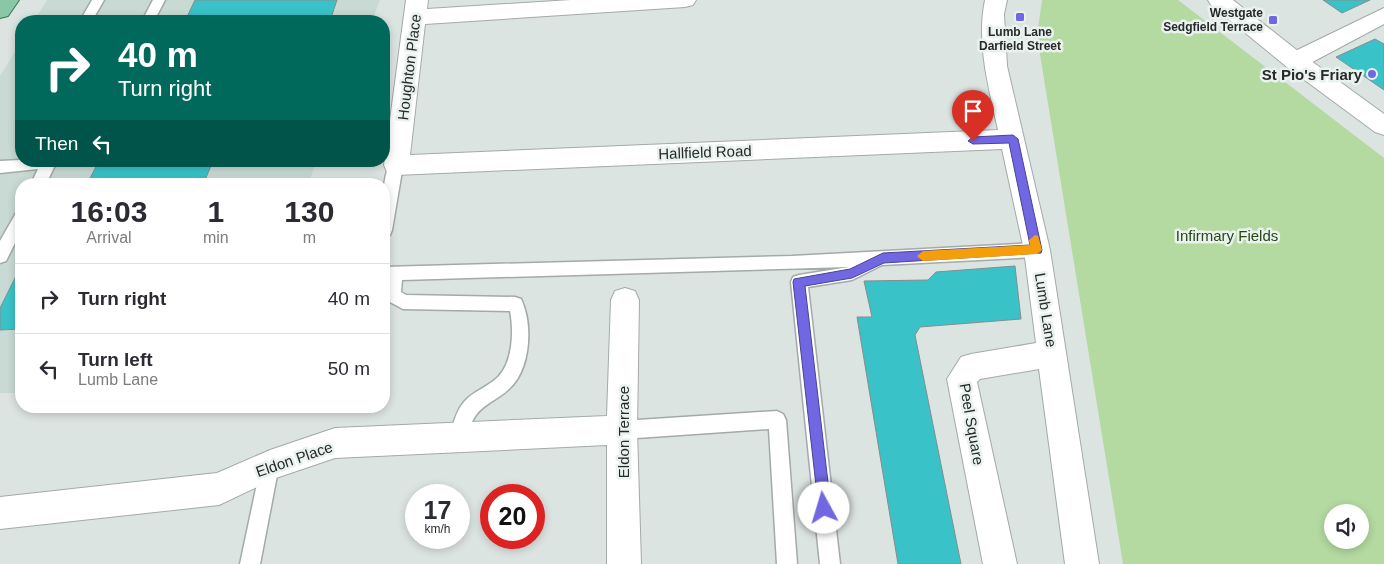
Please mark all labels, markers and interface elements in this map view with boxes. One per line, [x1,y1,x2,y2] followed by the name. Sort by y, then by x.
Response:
[1163,6,1263,34] place label: Westgate Sedgfield Terrace
[1014,11,1026,23] marker: Lumb Lane Darfield Street
[394,13,424,121] street label: Houghton Place
[1267,14,1279,26] marker: Westgate Sedgfield Terrace
[979,25,1061,53] place label: Lumb Lane Darfield Street
[35,35,100,100] icon: right
[118,35,198,74] text: 40 m
[1262,66,1363,83] place label: St Pio's Friary
[1366,68,1378,80] marker: St Pio's Friary
[118,76,211,101] text: Turn right
[952,90,994,141] pin
[959,97,987,125] icon: arrive
[88,130,116,158] icon: left
[35,133,78,154] text: Then
[658,142,752,162] street label: Hallfield Road
[71,195,147,228] text: 16:03
[207,195,224,228] text: 1
[284,195,334,228] text: 130
[1176,227,1278,244] park label: Infirmary Fields
[86,229,132,246] text: Arrival
[203,229,229,246] text: min
[303,229,316,246] text: m
[1032,272,1060,348] street label: Lumb Lane
[35,285,63,313] icon: right
[78,288,166,309] text: Turn right
[328,288,370,309] text: 40 m
[78,349,153,370] text: Turn left
[35,355,63,383] icon: left
[328,358,370,379] text: 50 m
[78,371,158,388] text: Lumb Lane
[956,382,988,466] street label: Peel Square
[615,386,632,478] street label: Eldon Terrace
[253,438,335,480] street label: Eldon Place
[797,481,849,533] position arrow
[480,484,545,549] speed limit sign: 20
[424,496,451,524] text: 17
[1324,504,1369,549] map controls
[1324,504,1369,549] button: sound
[424,522,451,536] text: km/h

